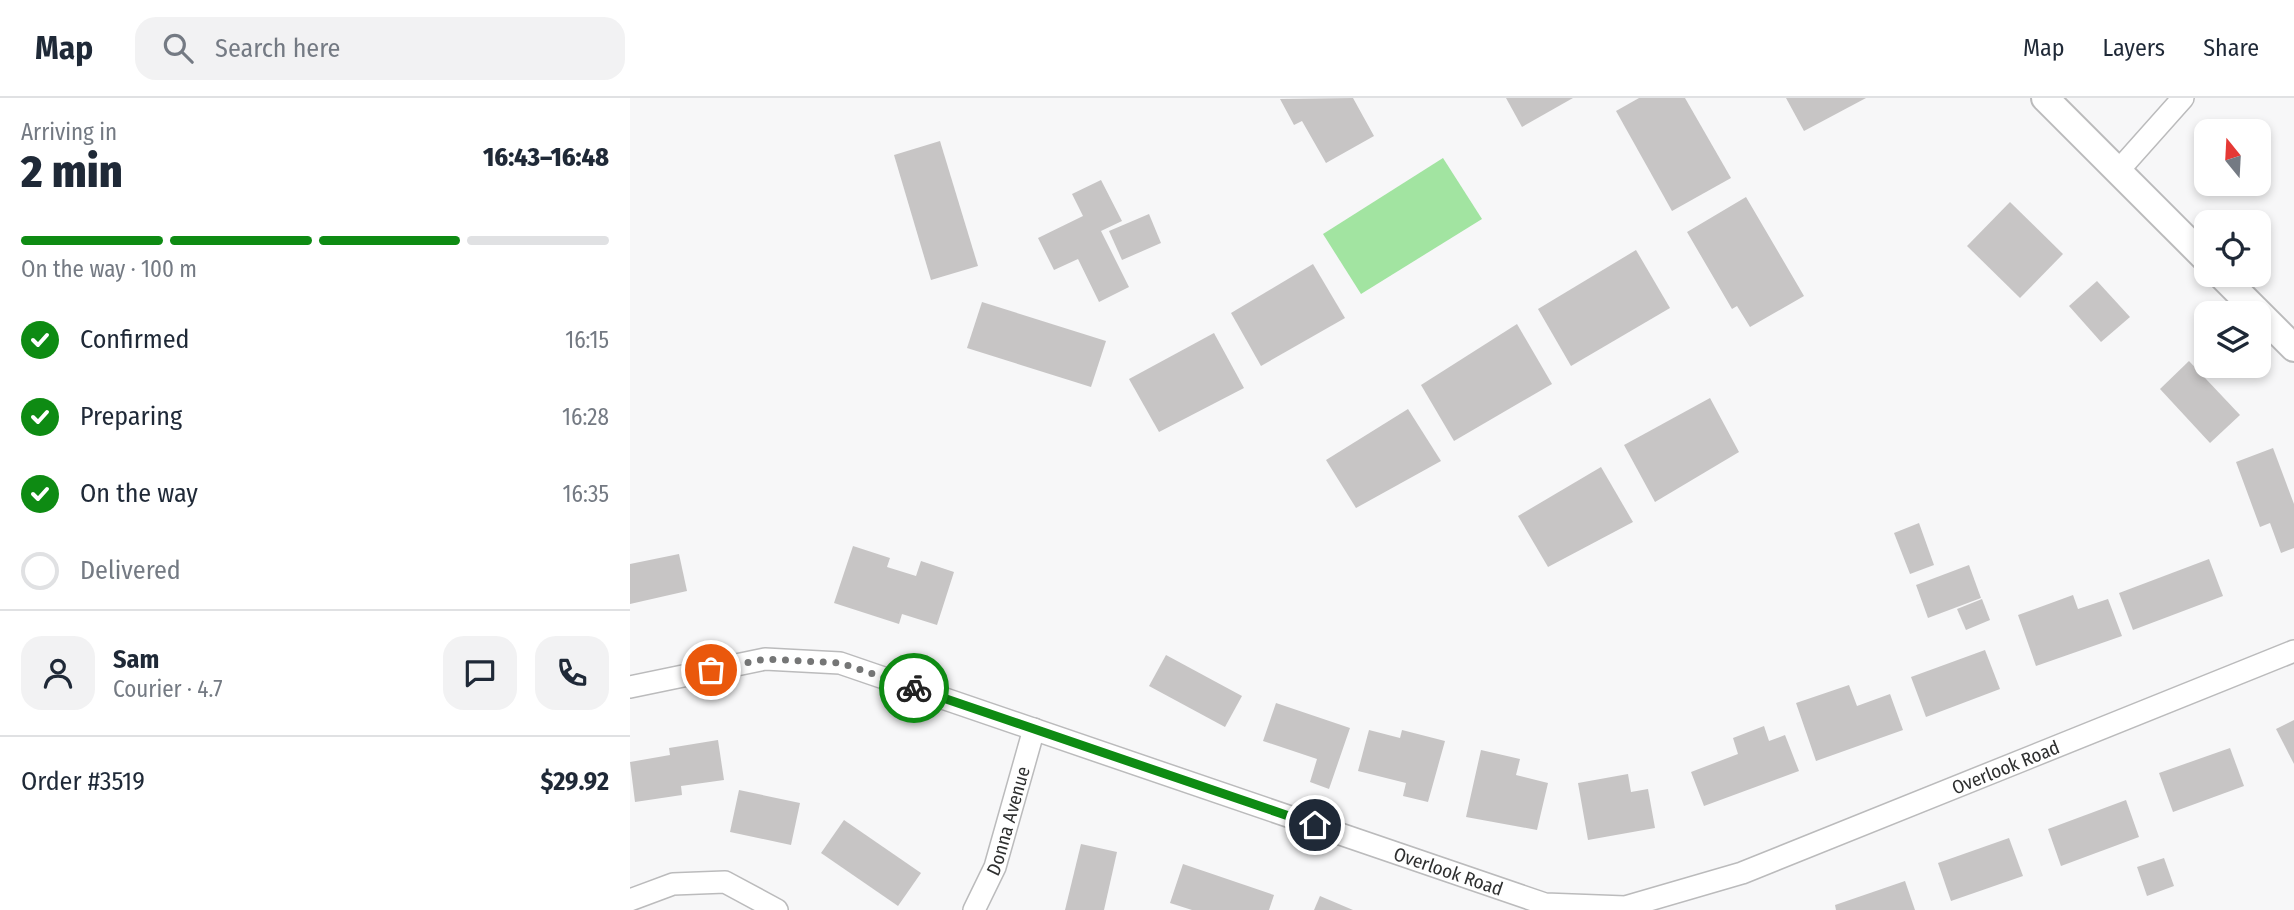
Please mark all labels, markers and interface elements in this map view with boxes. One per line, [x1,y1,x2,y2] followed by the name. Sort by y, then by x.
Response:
[135,17,625,80] search box
[35,28,93,68] text: Map
[159,29,197,67] icon: search
[215,33,340,64] text: Search here
[2023,34,2065,62] text: Map
[2103,34,2165,62] text: Layers
[2203,34,2259,62] text: Share
[21,118,117,146] text: Arriving in
[2194,119,2272,196] north arrow
[2194,119,2271,378] map controls
[483,142,609,173] text: 16:43–16:48
[21,144,123,199] text: 2 min
[2194,210,2271,287] button: locate
[21,255,197,283] text: On the way · 100 m
[2194,301,2271,378] button: layers
[21,321,59,359] icon: check
[80,324,190,355] text: Confirmed
[565,326,609,354] text: 16:15
[21,398,59,436] icon: check
[80,401,182,432] text: Preparing
[562,403,609,431] text: 16:28
[21,475,59,513] icon: check
[80,478,198,509] text: On the way
[563,480,609,508] text: 16:35
[80,555,181,586] text: Delivered
[21,636,95,710] button: person
[443,636,517,710] button: chat
[535,636,609,710] button: phone
[681,640,741,700] pin
[113,644,159,675] text: Sam
[692,651,730,689] icon: bag
[879,653,949,723] courier
[895,669,933,707] icon: bike
[113,675,223,703] text: Courier · 4.7
[1949,736,2063,799] street label: Overlook Road
[982,764,1035,879] street label: Donna Avenue
[21,766,145,797] text: Order #3519
[540,766,609,797] text: $29.92
[1285,795,1345,855] pin
[1296,806,1334,844] icon: home
[1391,842,1506,901] street label: Overlook Road

